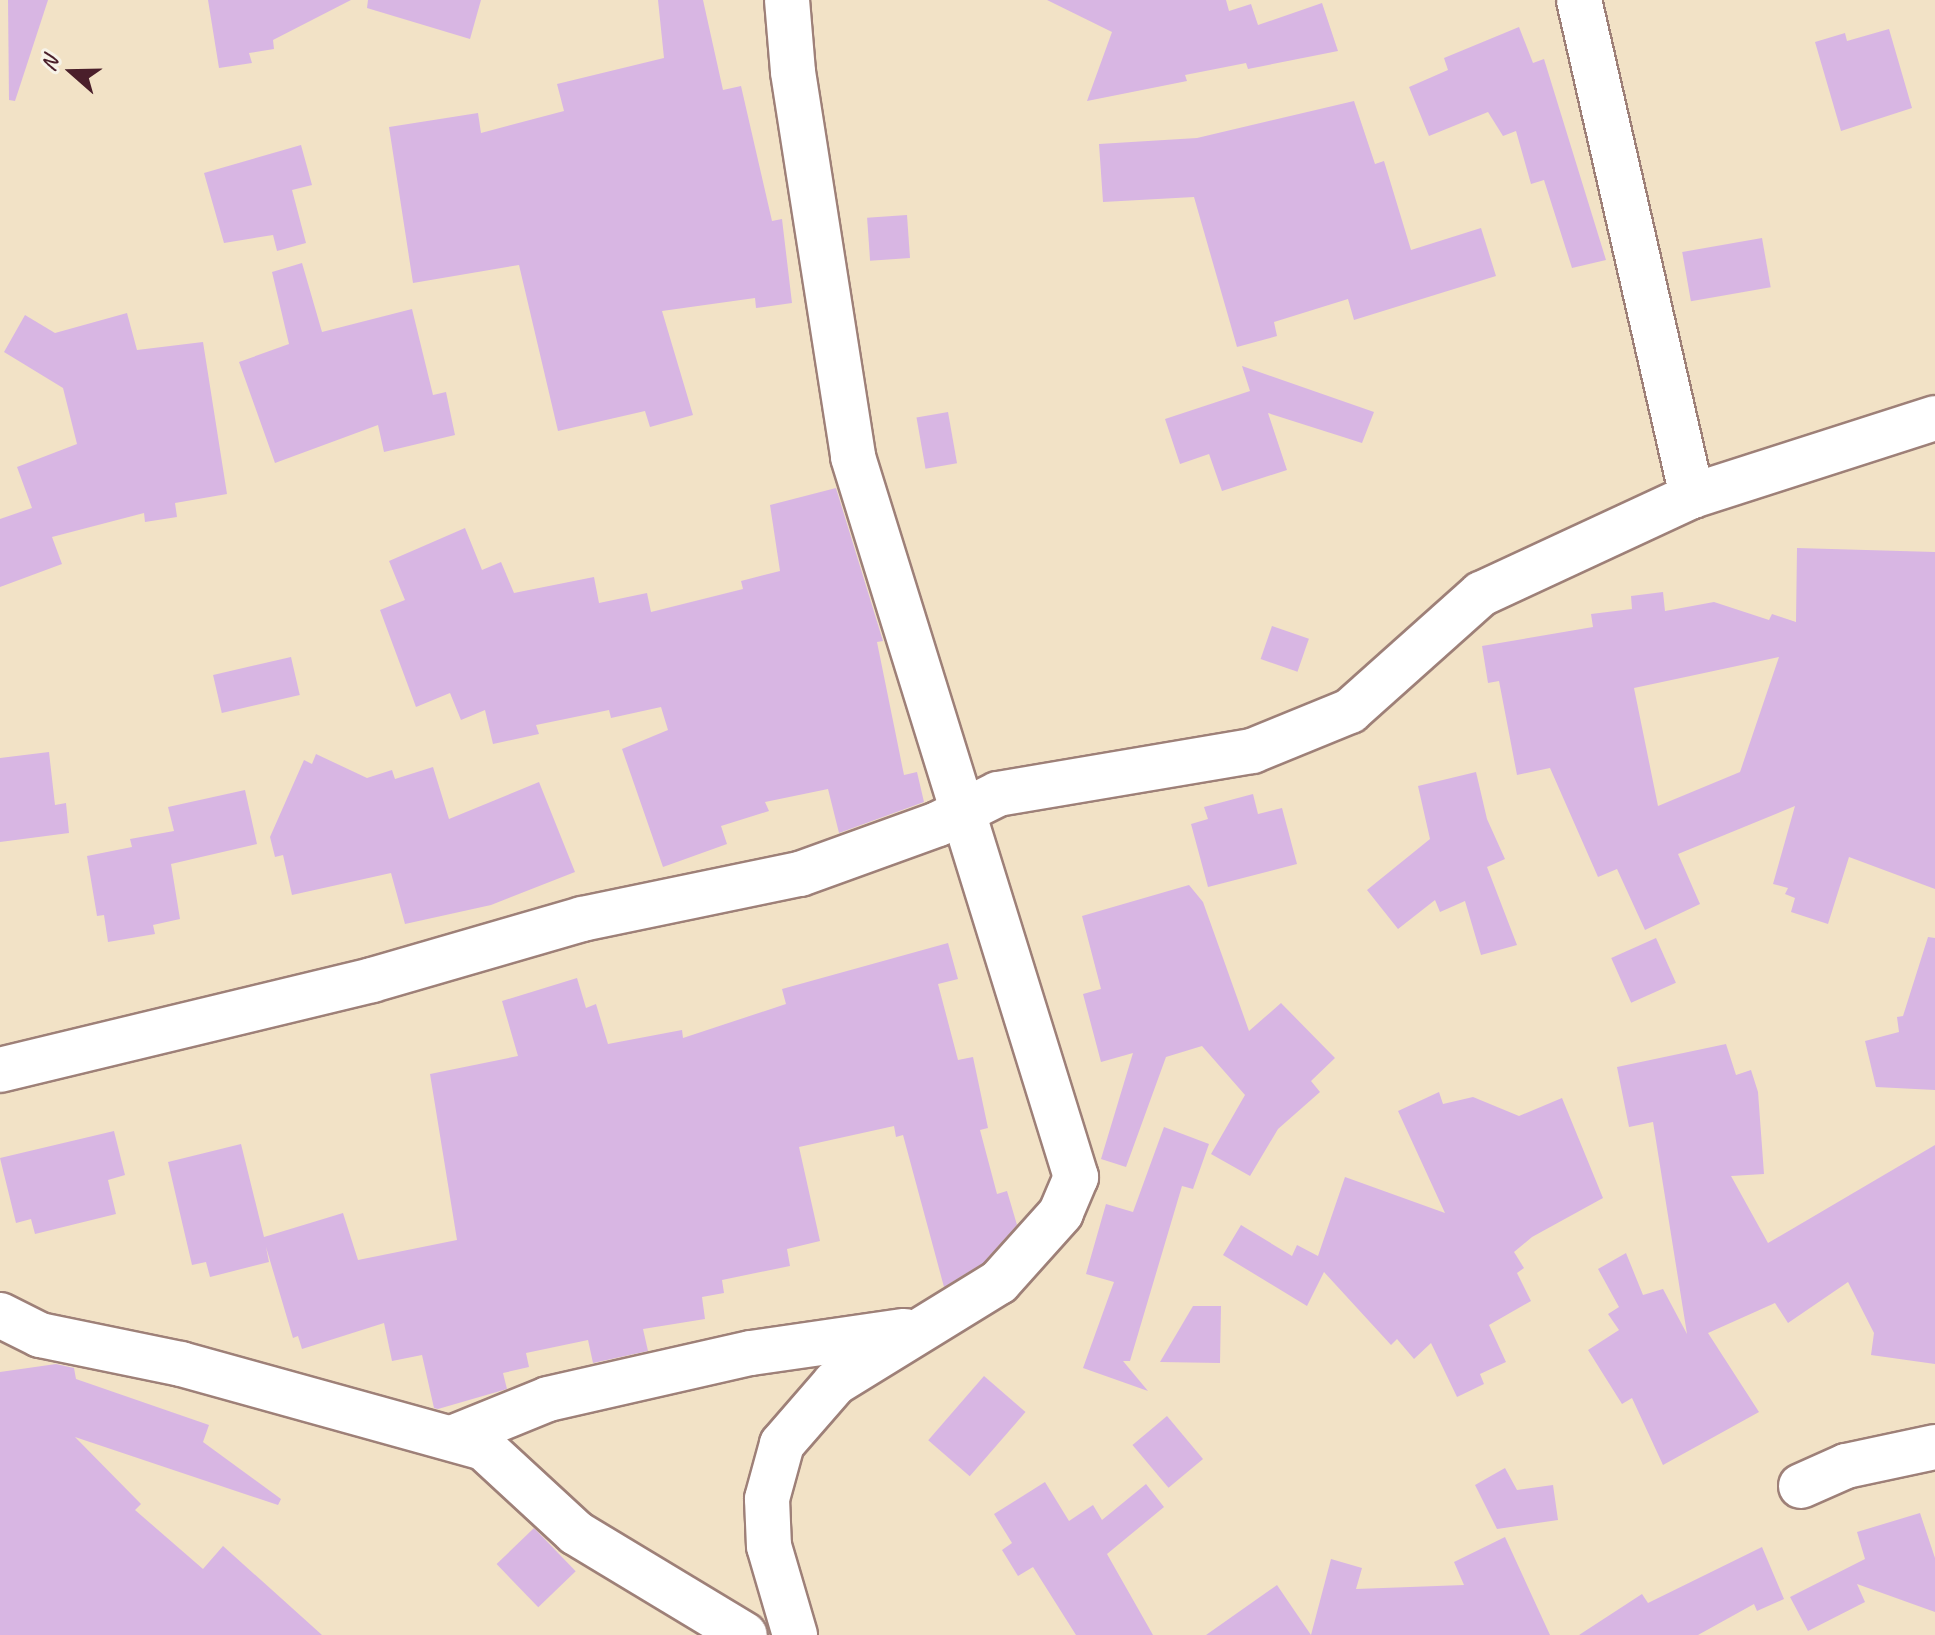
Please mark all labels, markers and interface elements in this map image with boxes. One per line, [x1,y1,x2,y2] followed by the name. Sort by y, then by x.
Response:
[32,32,112,112] north arrow
[34,53,65,75] text: N

